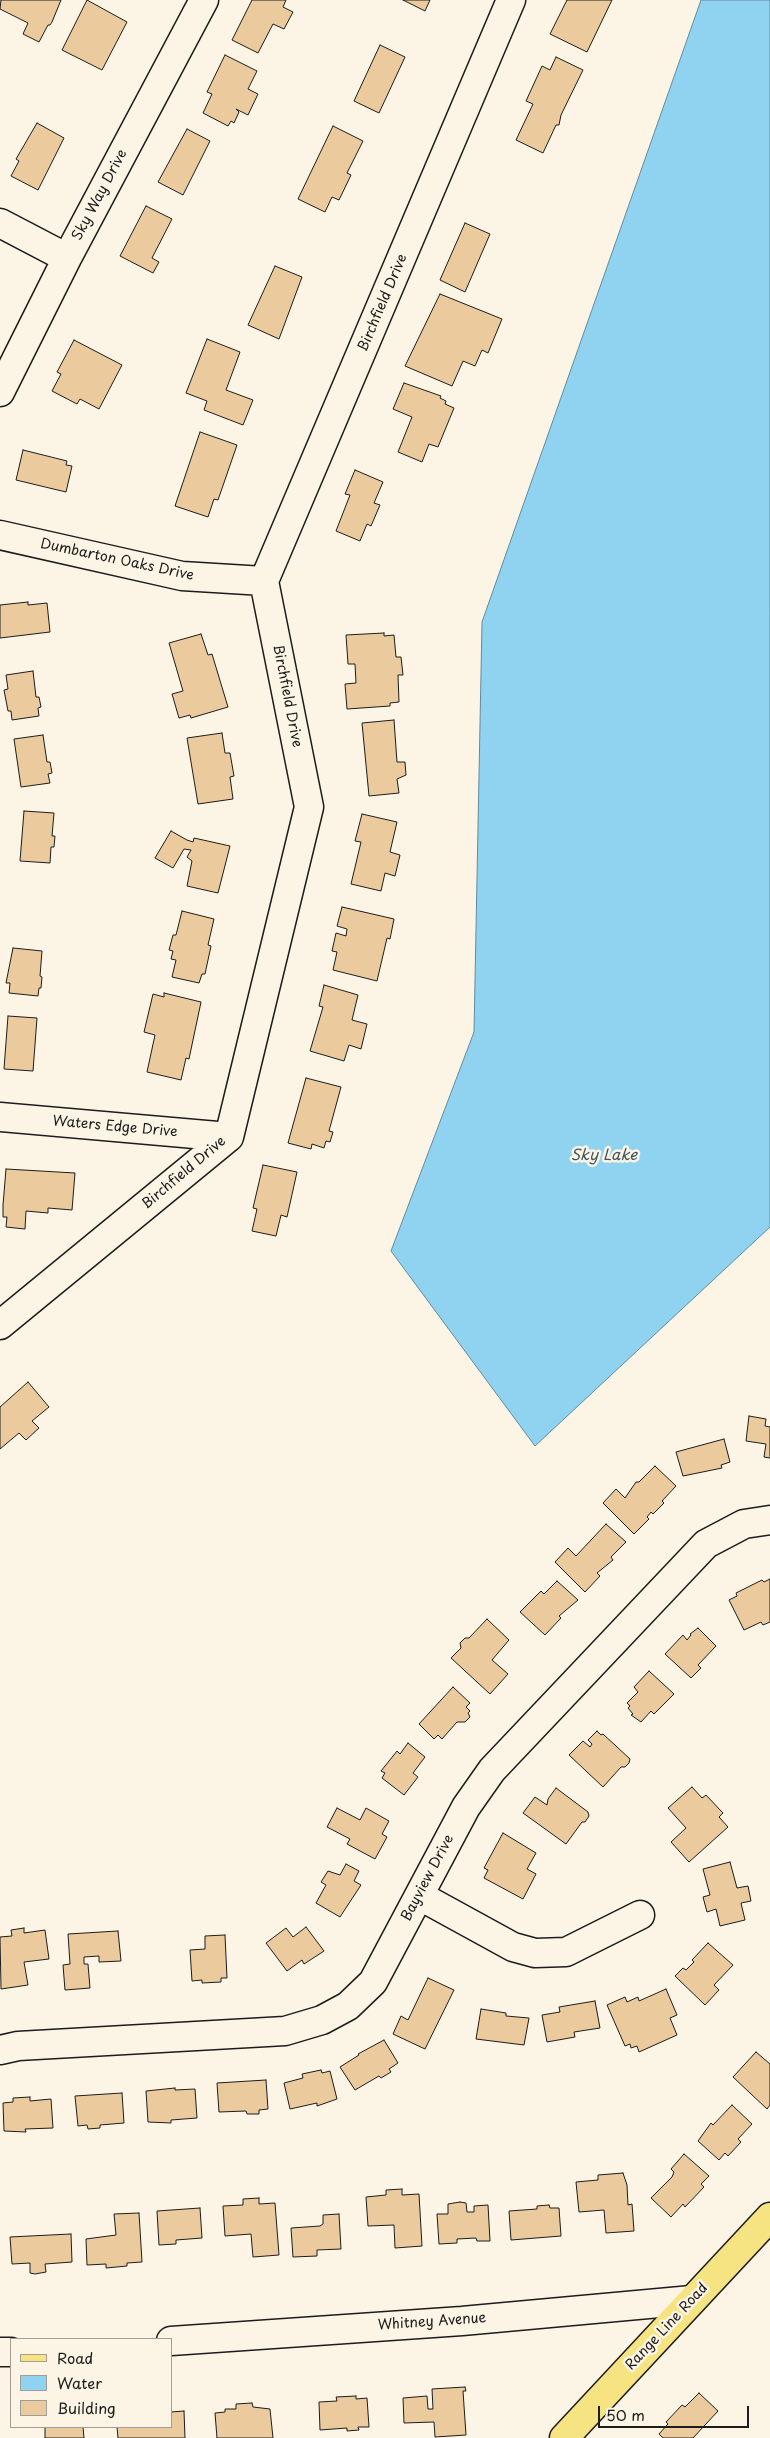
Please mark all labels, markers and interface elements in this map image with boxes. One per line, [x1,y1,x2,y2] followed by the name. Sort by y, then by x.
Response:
[69,147,131,243] street label: Sky Way Drive
[355,252,411,354] street label: Birchfield Drive
[39,536,195,584] street label: Dumbarton Oaks Drive
[269,643,305,749] street label: Birchfield Drive
[52,1113,178,1141] street label: Waters Edge Drive
[139,1133,229,1213] street label: Birchfield Drive
[571,1147,637,1165] water label: Sky Lake
[398,1832,458,1924] street label: Bayview Drive
[622,2280,712,2374] street label: Range Line Road
[377,2310,487,2334] street label: Whitney Avenue
[10,2338,172,2428] legend
[57,2346,93,2369] text: Road
[57,2371,102,2394] text: Water
[57,2396,116,2419] text: Building
[600,2396,751,2428] scale bar
[606,2403,645,2426] text: 50 m

